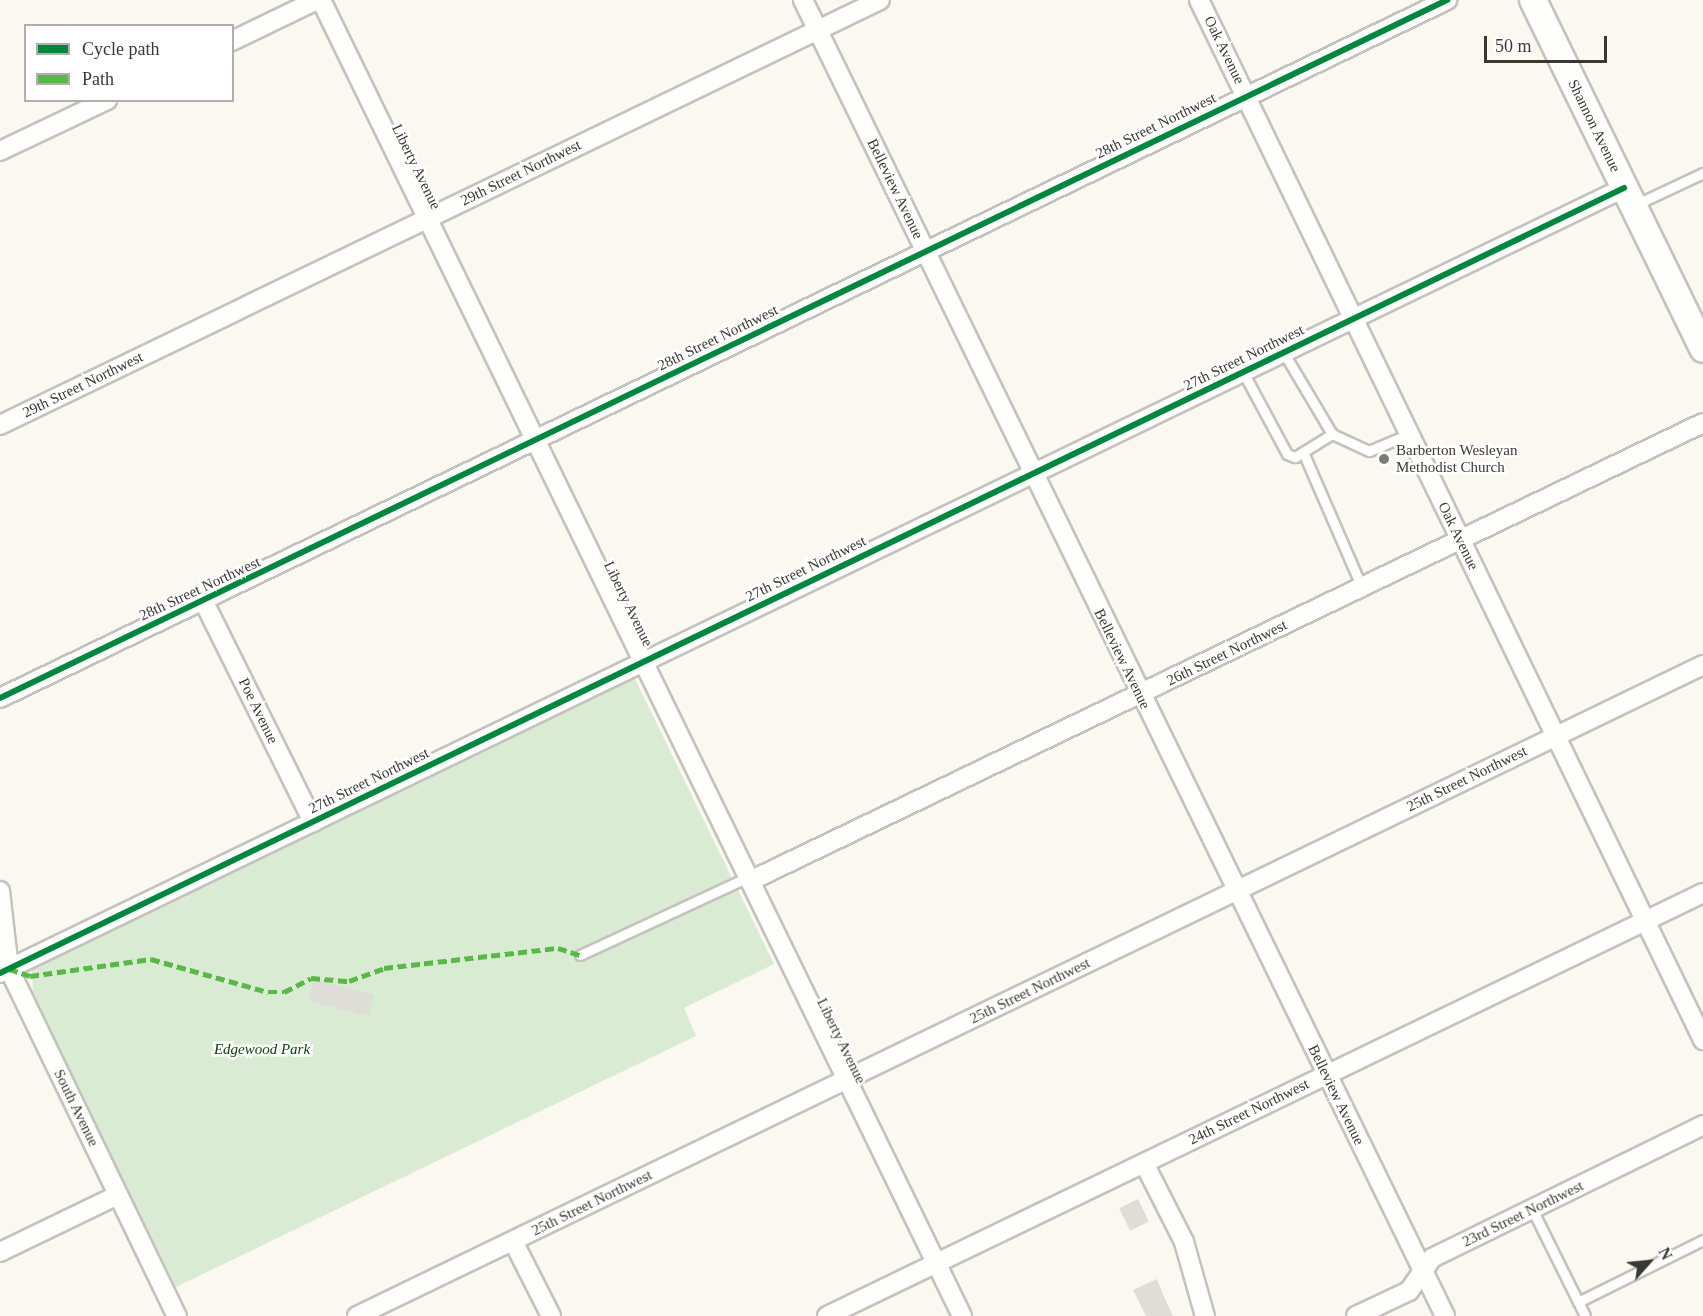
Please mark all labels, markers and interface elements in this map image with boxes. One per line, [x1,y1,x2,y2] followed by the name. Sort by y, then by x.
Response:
[1200,13,1248,87] street label: Oak Avenue
[24,24,234,102] legend
[1487,24,1610,62] scale bar
[1495,36,1532,56] text: 50 m
[82,39,159,59] text: Cycle path
[82,69,114,89] text: Path
[1564,76,1624,176] street label: Shannon Avenue
[1093,89,1219,163] street label: 28th Street Northwest
[387,121,445,213] street label: Liberty Avenue
[458,136,584,210] street label: 29th Street Northwest
[863,136,927,242] street label: Belleview Avenue
[655,301,781,375] street label: 28th Street Northwest
[1181,321,1307,395] street label: 27th Street Northwest
[20,348,146,422] street label: 29th Street Northwest
[1396,441,1518,476] place label: Barberton Wesleyan Methodist Church
[1377,452,1391,466] marker: Barberton Wesleyan Methodist Church
[1434,499,1482,573] street label: Oak Avenue
[743,532,869,606] street label: 27th Street Northwest
[137,553,263,625] street label: 28th Street Northwest
[599,558,657,650] street label: Liberty Avenue
[1090,606,1154,712] street label: Belleview Avenue
[1164,616,1290,690] street label: 26th Street Northwest
[234,675,282,747] street label: Poe Avenue
[1404,742,1530,816] street label: 25th Street Northwest
[306,744,432,818] street label: 27th Street Northwest
[967,954,1093,1028] street label: 25th Street Northwest
[812,995,870,1087] street label: Liberty Avenue
[214,1041,310,1059] park label: Edgewood Park
[1304,1042,1368,1148] street label: Belleview Avenue
[49,1066,103,1150] street label: South Avenue
[1186,1075,1312,1149] street label: 24th Street Northwest
[529,1166,655,1240] street label: 25th Street Northwest
[1460,1177,1586,1251] street label: 23rd Street Northwest
[1619,1232,1679,1292] north arrow
[1655,1245,1676,1263] text: N

